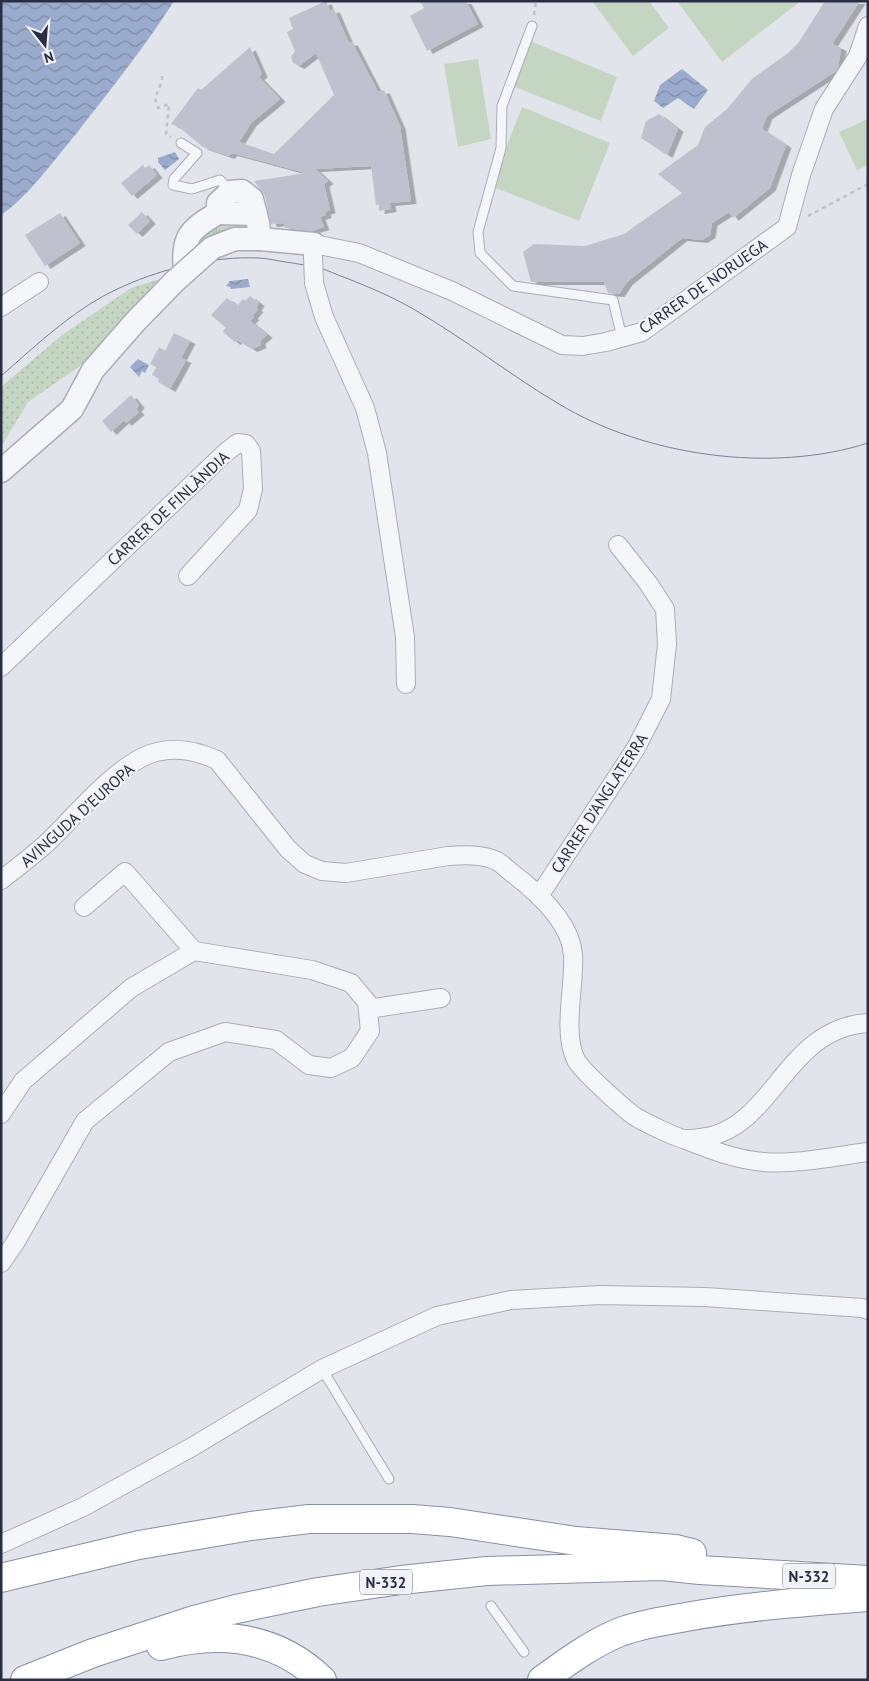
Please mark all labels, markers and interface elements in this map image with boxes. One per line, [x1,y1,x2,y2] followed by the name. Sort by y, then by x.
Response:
[20,20,70,70] north arrow
[42,47,56,67] text: N
[635,234,772,338] street label: CARRER DE NORUEGA
[103,446,234,570] street label: CARRER DE FINLÀNDIA
[546,729,652,877] street label: CARRER D'ANGLATERRA
[16,758,138,871] street label: AVINGUDA D'EUROPA
[783,1564,835,1588] road number: N-332
[360,1570,412,1594] road number: N-332

